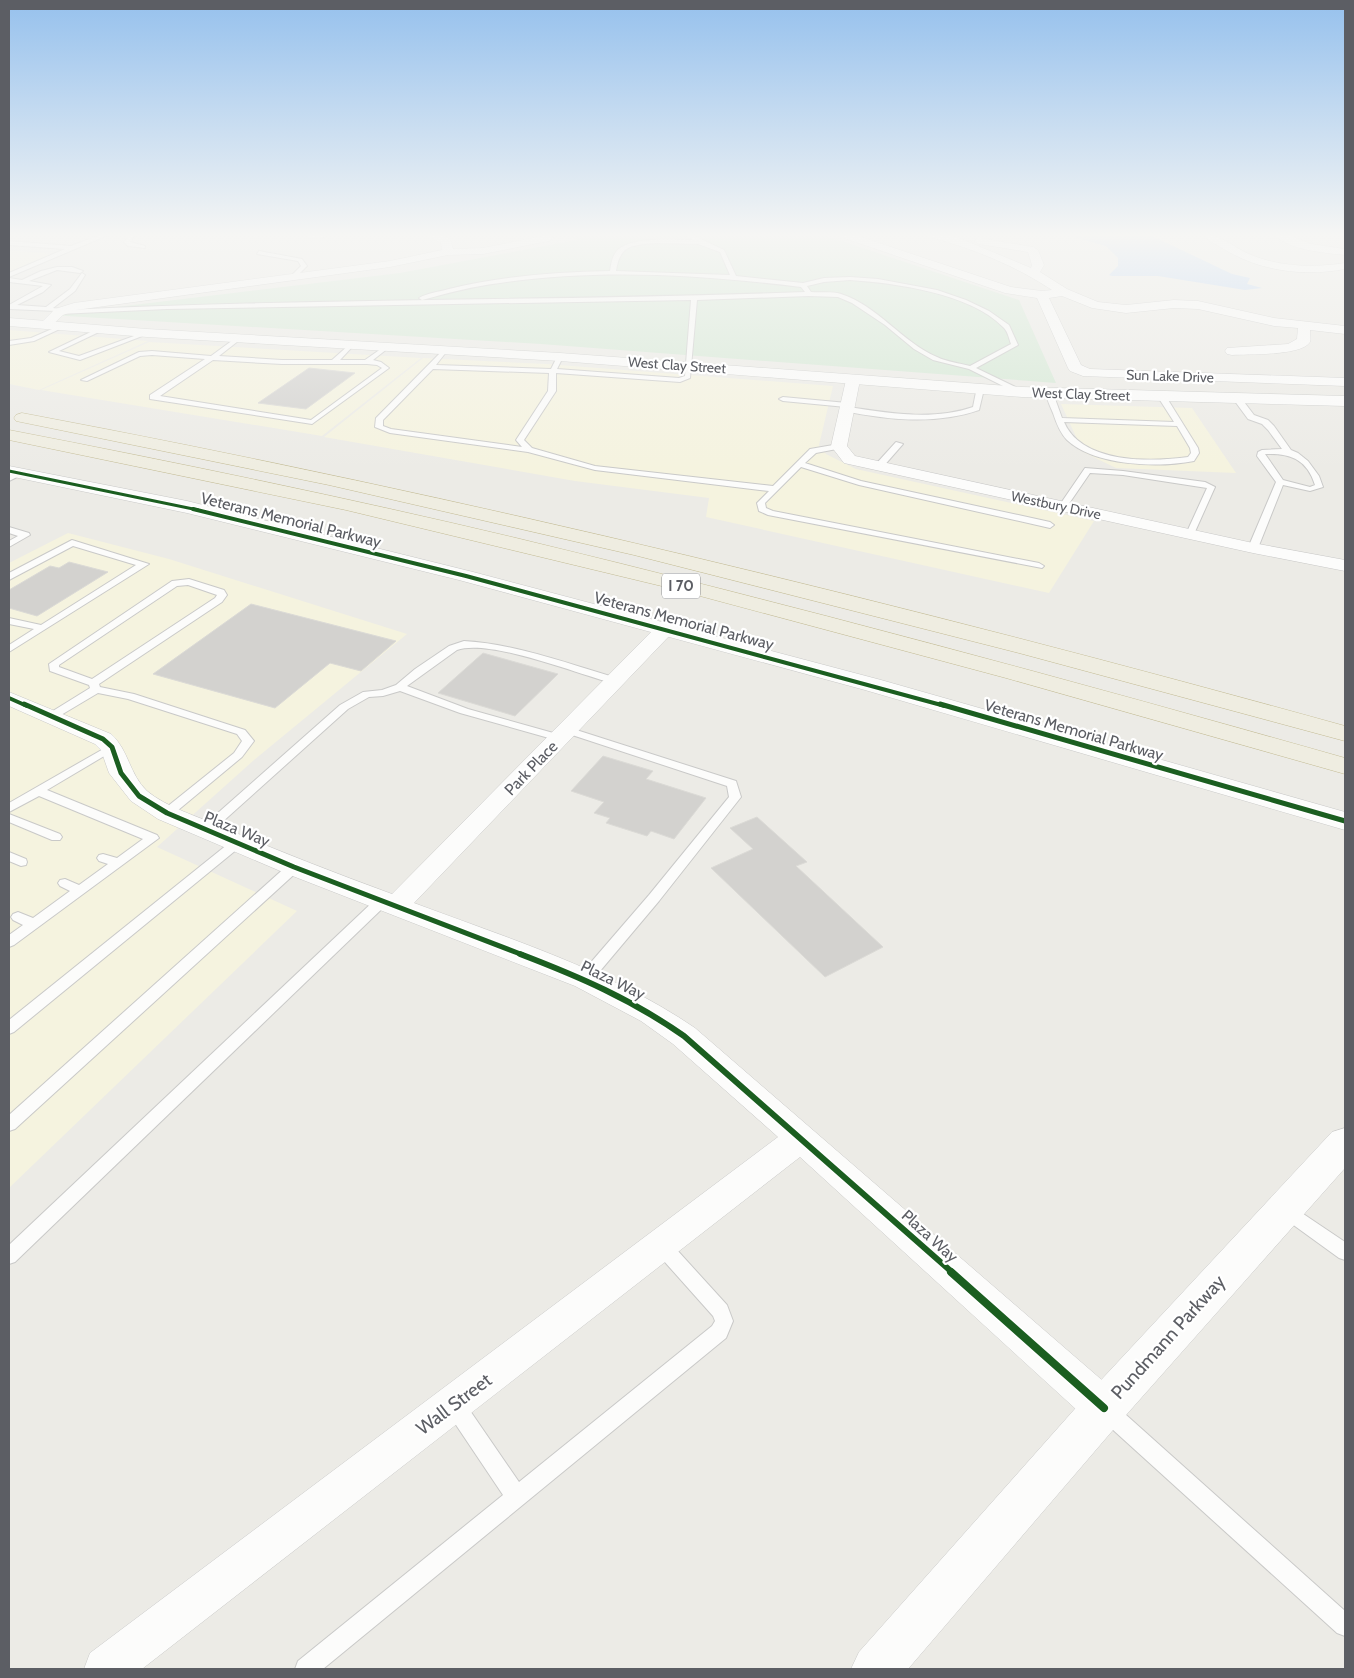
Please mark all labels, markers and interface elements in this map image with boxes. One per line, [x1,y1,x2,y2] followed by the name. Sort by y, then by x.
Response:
[627,353,727,377] street label: West Clay Street
[1126,365,1214,387] street label: Sun Lake Drive
[1032,383,1131,405] street label: West Clay Street
[1009,487,1103,523] street label: Westbury Drive
[199,488,383,552] street label: Veterans Memorial Parkway
[662,574,700,598] road number: I 70
[592,588,776,654] street label: Veterans Memorial Parkway
[982,695,1166,765] street label: Veterans Memorial Parkway
[500,737,562,799] street label: Park Place
[201,807,273,851] street label: Plaza Way
[578,956,648,1004] street label: Plaza Way
[898,1206,962,1266] street label: Plaza Way
[1106,1270,1230,1404] street label: Pundmann Parkway
[412,1368,497,1440] street label: Wall Street

